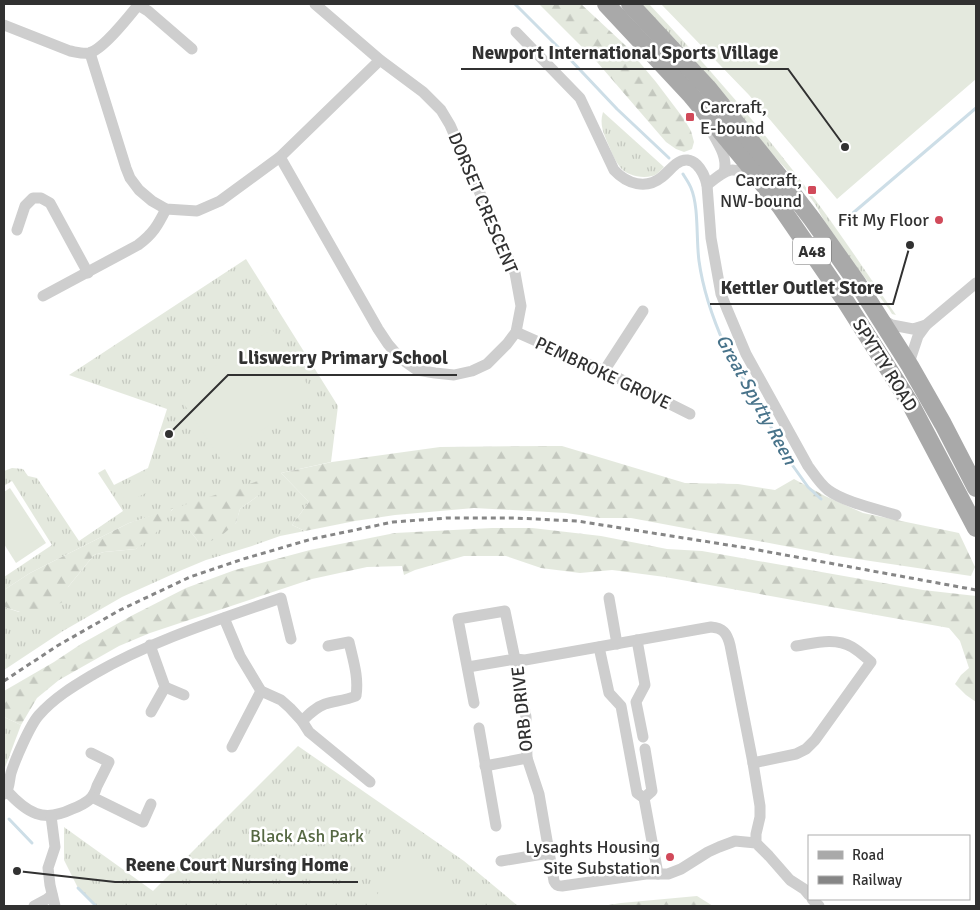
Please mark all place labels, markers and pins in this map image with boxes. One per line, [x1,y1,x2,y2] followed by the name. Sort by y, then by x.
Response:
[461,35,788,69] callout: Newport International Sports Village
[700,96,767,139] place label: Carcraft, E-bound
[684,111,696,123] marker: Carcraft, E-bound
[720,169,802,212] place label: Carcraft, NW-bound
[806,184,818,196] marker: Carcraft, NW-bound
[838,209,929,231] place label: Fit My Floor
[933,214,945,226] marker: Fit My Floor
[710,270,893,304] callout: Kettler Outlet Store
[228,341,457,375] callout: Lliswerry Primary School
[525,836,660,879] place label: Lysaghts Housing Site Substation
[115,848,358,882] callout: Reene Court Nursing Home
[664,851,676,863] marker: Lysaghts Housing Site Substation

